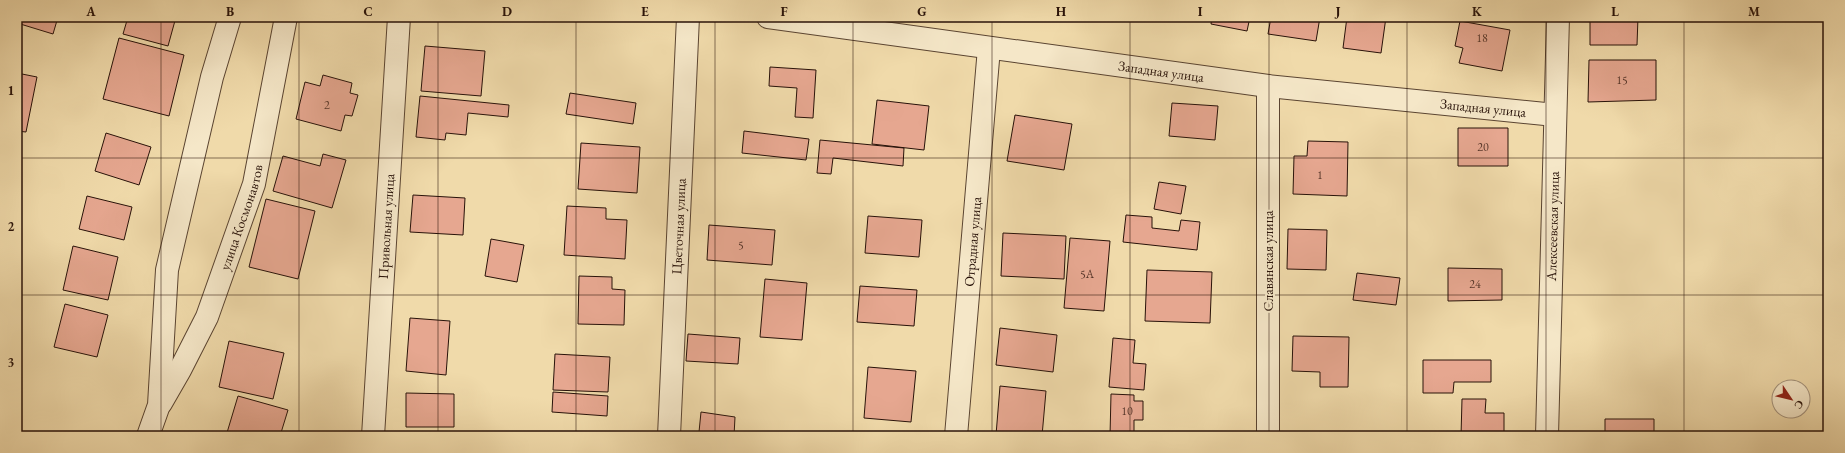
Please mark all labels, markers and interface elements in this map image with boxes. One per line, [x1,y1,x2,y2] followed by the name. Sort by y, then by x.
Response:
[85,3,96,20] text: A
[226,3,234,20] text: B
[363,3,373,20] text: C
[502,3,512,20] text: D
[641,3,649,20] text: E
[780,3,788,20] text: F
[917,3,927,20] text: G
[1056,3,1067,20] text: H
[1198,3,1203,20] text: I
[1334,3,1341,20] text: J
[1472,3,1483,20] text: K
[1611,3,1619,20] text: L
[1748,3,1760,20] text: M
[1476,30,1488,46] house number: 18
[1117,56,1206,86] street label: Западная улица
[1616,72,1628,88] house number: 15
[8,82,15,99] text: 1
[1439,94,1527,121] street label: Западная улица
[324,97,330,113] house number: 2
[1477,139,1489,155] house number: 20
[215,163,267,273] street label: улица Космонавтов
[1317,167,1323,183] house number: 1
[1542,171,1563,282] street label: Алексеевская улица
[374,173,398,280] street label: Привольная улица
[667,177,690,275] street label: Цветочная улица
[960,196,985,287] street label: Отрадная улица
[1259,210,1277,311] street label: Славянская улица
[8,218,15,235] text: 2
[738,237,744,253] house number: 5
[1080,266,1095,282] house number: 5А
[1469,276,1481,292] house number: 24
[8,354,15,371] text: 3
[1771,379,1811,419] north arrow
[1791,398,1807,412] text: С
[1121,403,1133,419] house number: 10

